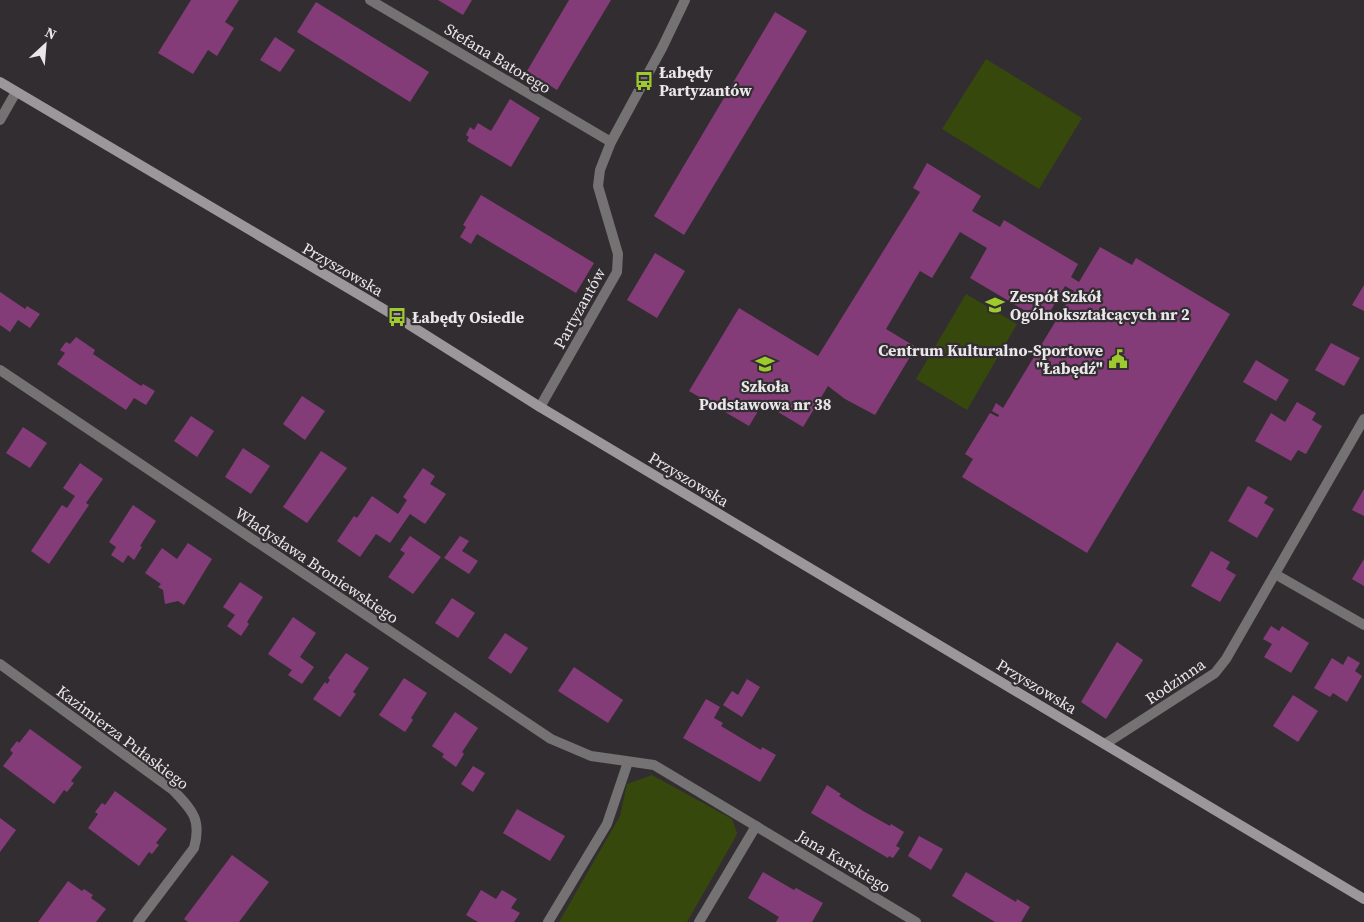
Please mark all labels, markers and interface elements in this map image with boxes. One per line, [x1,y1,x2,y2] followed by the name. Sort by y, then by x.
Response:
[441,18,555,99] street label: Stefana Batorego
[20,20,70,70] north arrow
[42,22,60,45] text: N
[659,61,752,101] place label: Łabędy Partyzantów
[633,70,655,92] bus stop icon: Łabędy Partyzantów
[298,237,388,301] street label: Przyszowska
[548,263,611,352] street label: Partyzantów
[1010,285,1190,325] place label: Zespół Szkół Ogólnokształcących nr 2
[984,294,1006,316] school or university icon: Zespół Szkół Ogólnokształcących nr 2
[386,306,408,328] bus stop icon: Łabędy Osiedle
[412,306,524,328] place label: Łabędy Osiedle
[878,339,1103,379] place label: Centrum Kulturalno-Sportowe "Łabędź"
[1107,348,1129,370] public building icon: Centrum Kulturalno-Sportowe "Łabędź"
[754,353,776,375] school or university icon: Szkoła Podstawowa nr 38
[699,375,831,415] place label: Szkoła Podstawowa nr 38
[645,446,734,512] street label: Przyszowska
[231,502,404,628] street label: Władysława Broniewskiego
[1141,652,1210,709] street label: Rodzinna
[993,653,1082,719] street label: Przyszowska
[52,680,194,794] street label: Kazimierza Pułaskiego
[792,824,895,898] street label: Jana Karskiego

